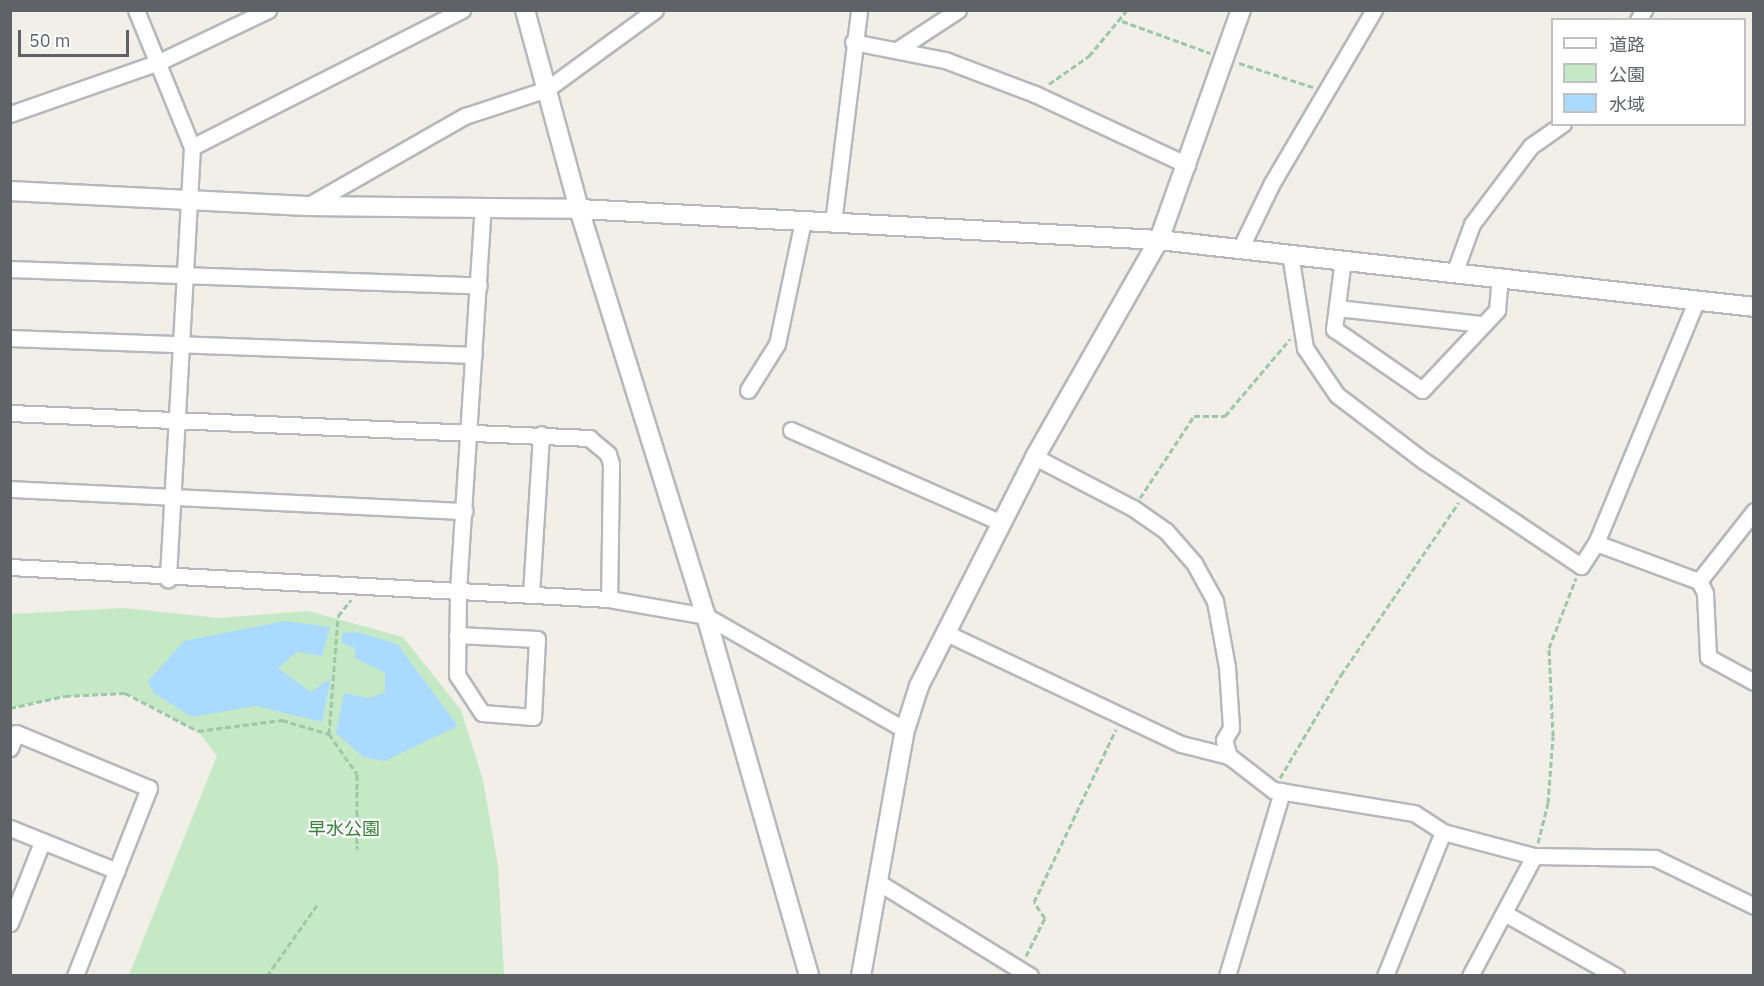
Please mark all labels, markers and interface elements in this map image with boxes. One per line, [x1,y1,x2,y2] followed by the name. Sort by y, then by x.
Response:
[21,18,132,56] scale bar
[1551,18,1746,126] legend
[29,29,71,52] text: 50 m
[1609,33,1645,56] text: 道路
[1609,63,1645,86] text: 公園
[1609,93,1645,116] text: 水域
[308,818,380,840] park label: 早水公園

